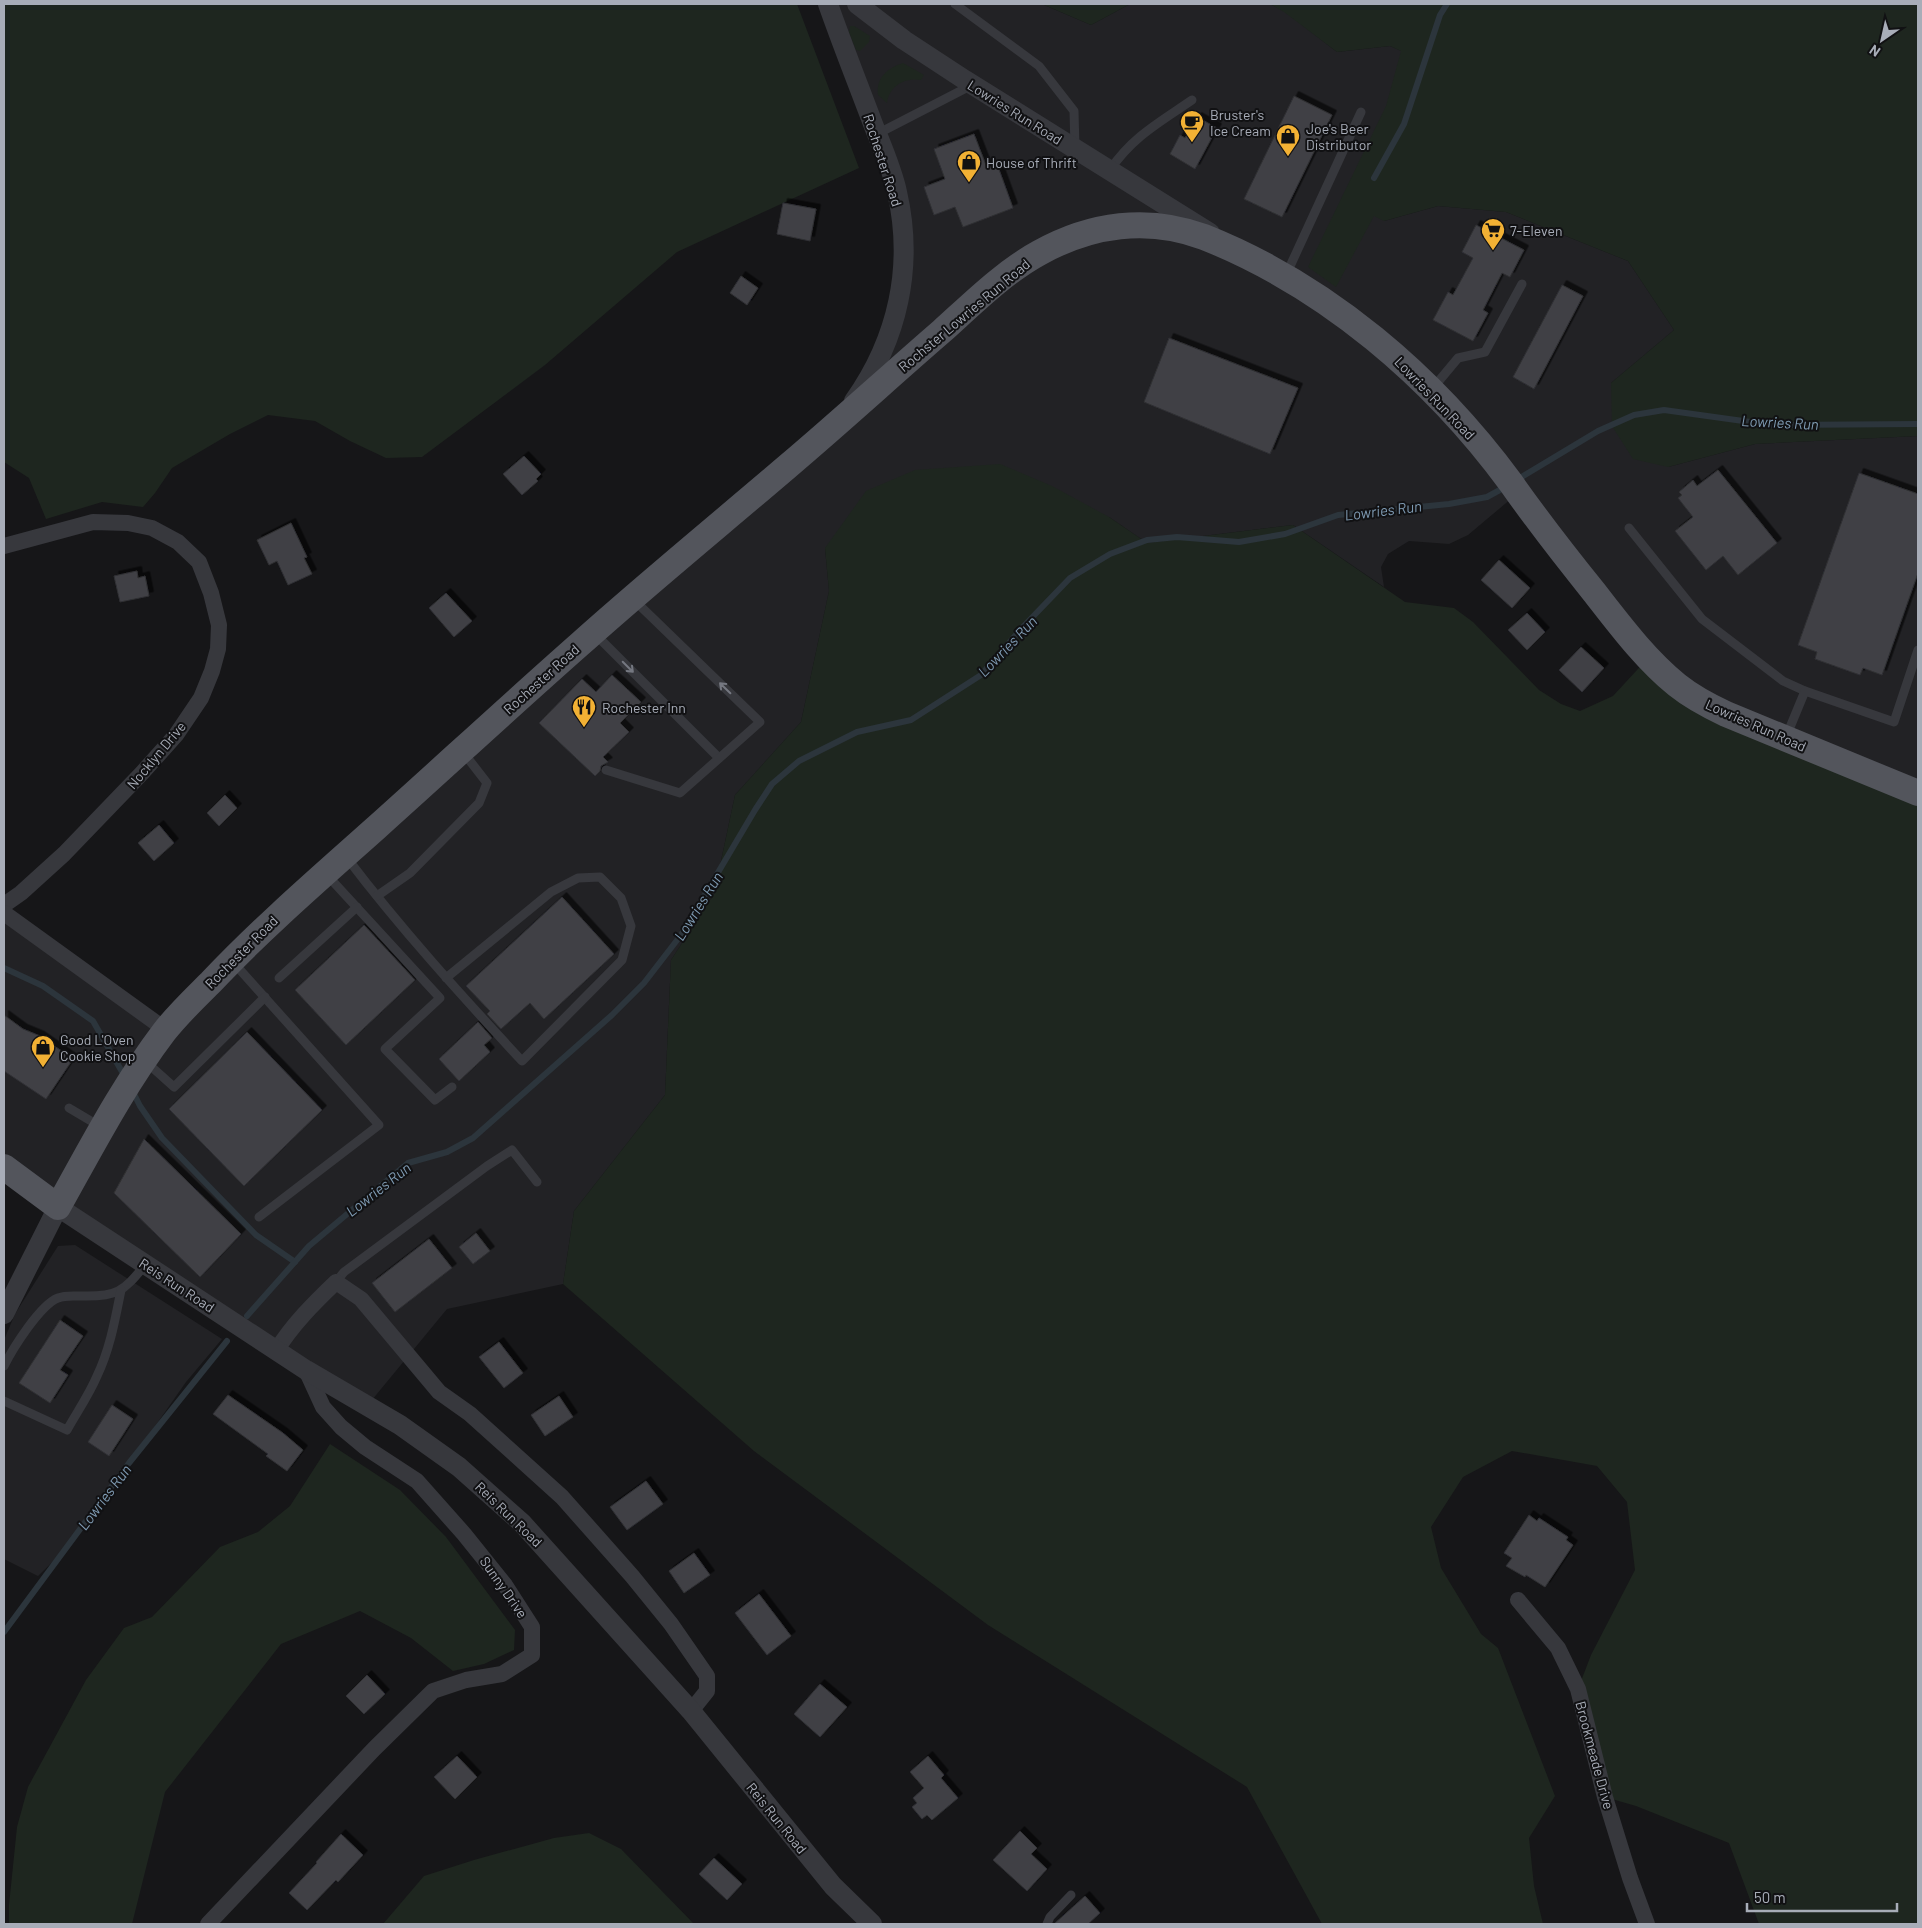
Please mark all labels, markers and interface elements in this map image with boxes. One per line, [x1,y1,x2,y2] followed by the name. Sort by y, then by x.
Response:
[1857,15,1907,65] north arrow
[1866,42,1883,61] text: N
[965,76,1065,148] street label: Lowries Run Road
[1210,106,1271,139] place label: Bruster's Ice Cream
[1179,109,1205,143] cafe icon: Bruster's Ice Cream
[860,112,906,208] street label: Rochester Road
[1306,120,1371,153] place label: Joe's Beer Distributor
[1275,123,1301,157] shop icon: Joe's Beer Distributor
[956,149,982,183] shop icon: House of Thrift
[986,154,1077,171] place label: House of Thrift
[1480,217,1506,251] supermarket icon: 7-Eleven
[1510,222,1563,239] place label: 7-Eleven
[895,255,1033,375] street label: Rochster Lowries Run Road
[1391,353,1479,443] street label: Lowries Run Road
[1741,411,1819,433] water label: Lowries Run
[1343,496,1423,524] water label: Lowries Run
[974,612,1040,680] water label: Lowries Run
[500,641,582,717] street label: Rochester Road
[622,661,634,673] one-way arrow
[718,682,731,694] one-way arrow
[571,694,597,728] restaurant icon: Rochester Inn
[1703,695,1809,755] street label: Lowries Run Road
[602,699,686,716] place label: Rochester Inn
[123,718,189,792] street label: Nocklyn Drive
[670,868,726,944] water label: Lowries Run
[201,912,281,992] street label: Rochester Road
[60,1031,136,1064] place label: Good L'Oven Cookie Shop
[30,1034,56,1068] shop icon: Good L'Oven Cookie Shop
[342,1158,414,1220] water label: Lowries Run
[136,1254,218,1316] street label: Reis Run Road
[73,1461,135,1533] water label: Lowries Run
[472,1478,546,1550] street label: Reis Run Road
[477,1553,531,1621] street label: Sunny Drive
[1572,1699,1618,1811] street label: Brookmeade Drive
[743,1779,811,1857] street label: Reis Run Road
[1747,1880,1897,1912] scale bar
[1754,1888,1786,1906] text: 50 m

